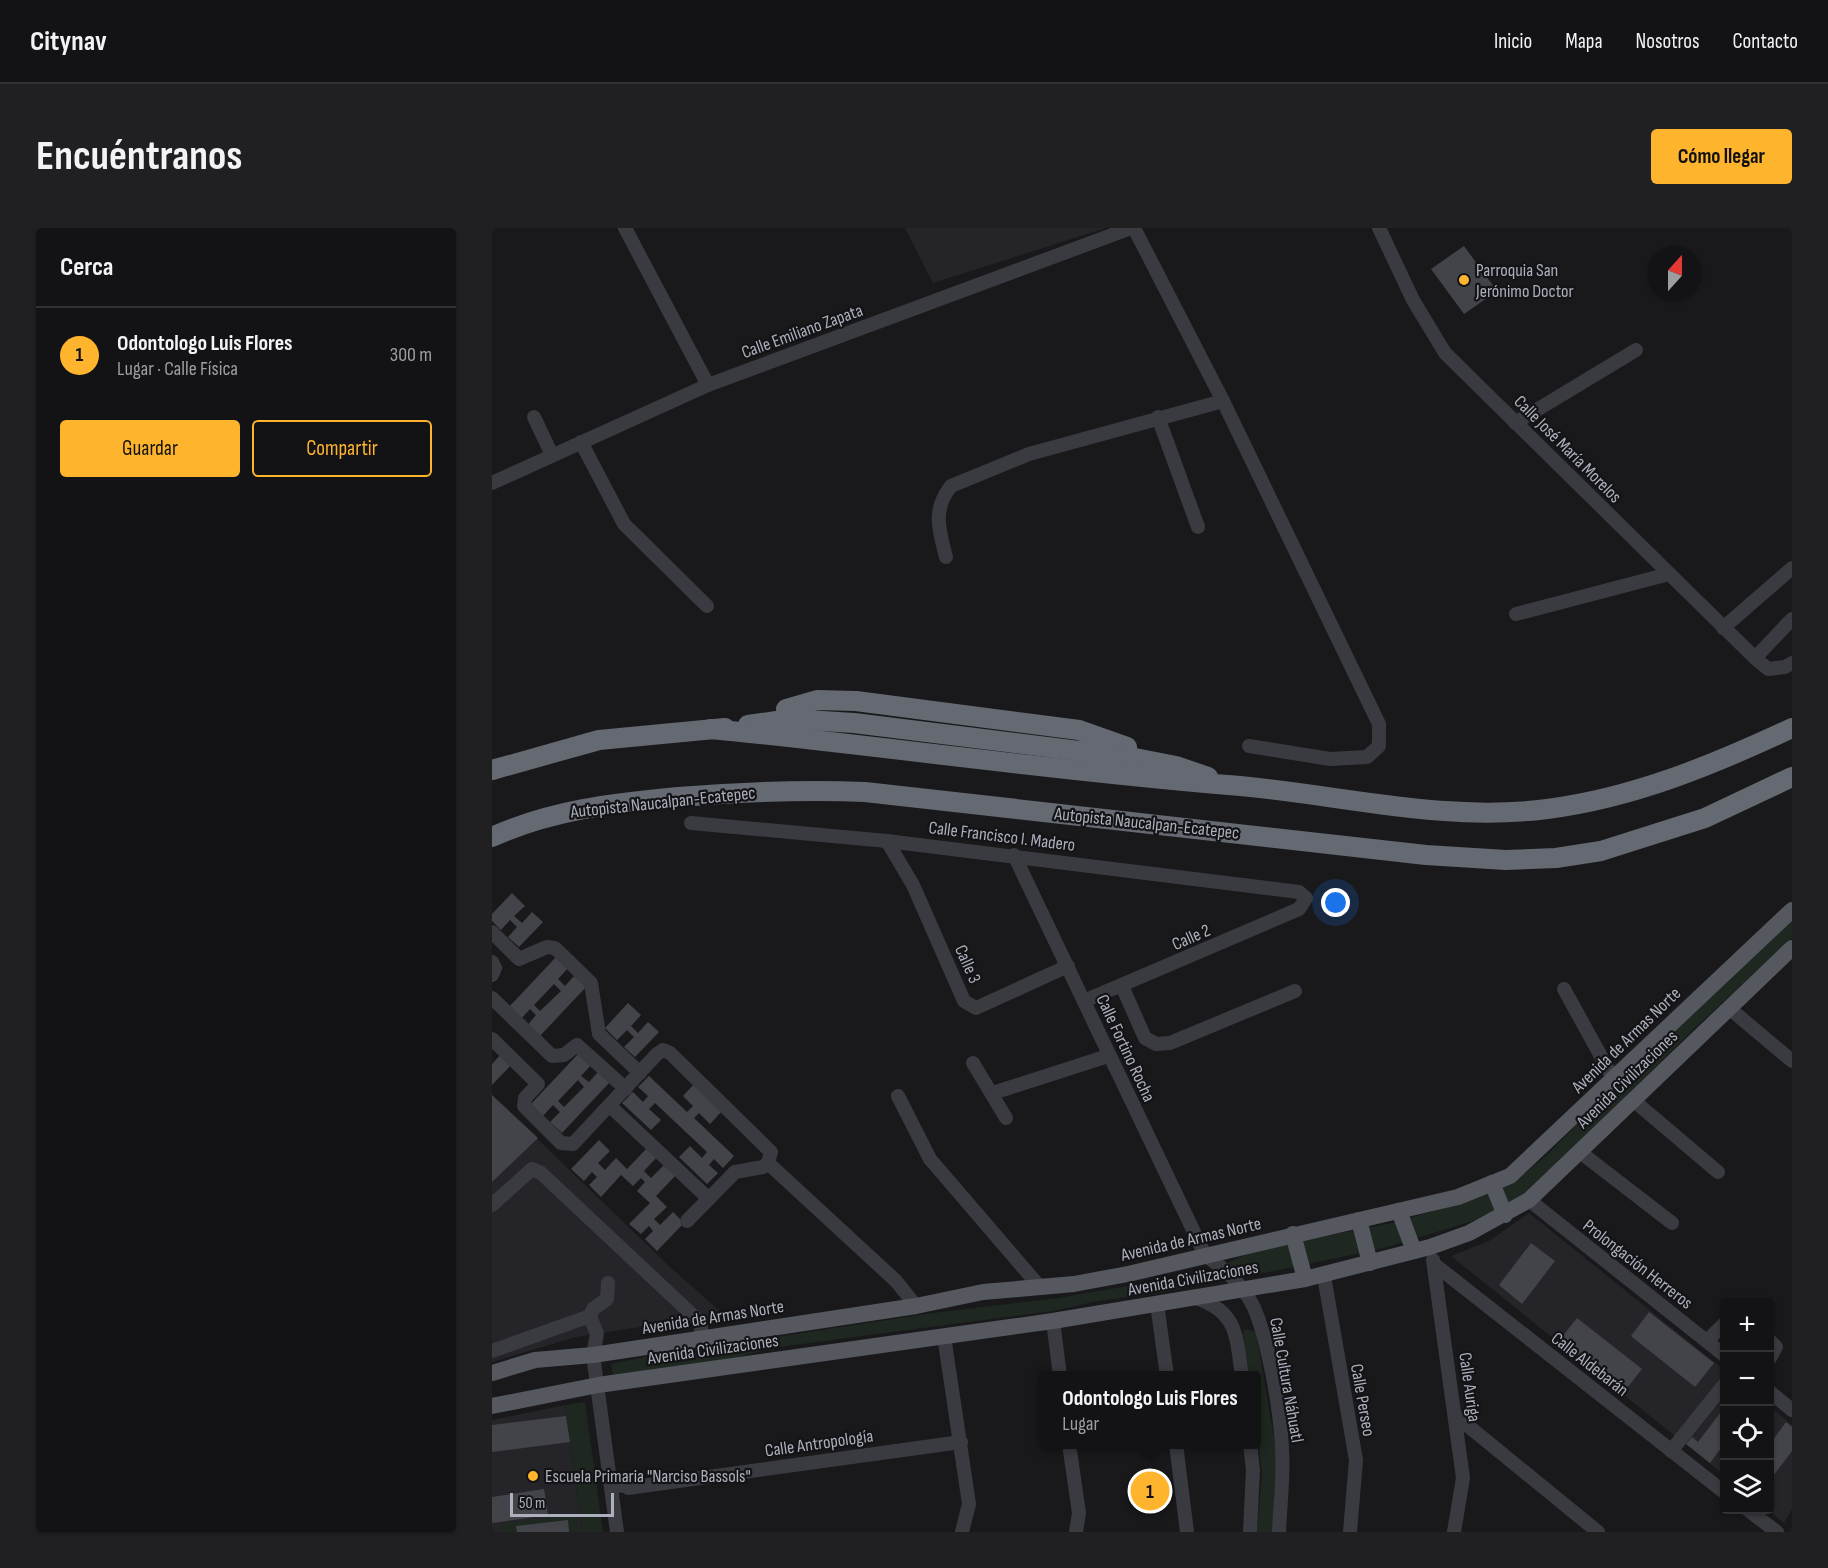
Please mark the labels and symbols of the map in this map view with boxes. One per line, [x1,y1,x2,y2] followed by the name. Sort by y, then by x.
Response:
[1648,246,1702,300] north arrow
[1475,260,1574,302] place label: Parroquia San Jerónimo Doctor
[1457,273,1471,287] marker: Parroquia San Jerónimo Doctor
[739,300,866,363] street label: Calle Emiliano Zapata
[1510,391,1626,507] street label: Calle José María Morelos
[569,782,757,823] street label: Autopista Naucalpan-Ecatepec
[1052,803,1240,844] street label: Autopista Naucalpan-Ecatepec
[927,817,1076,856] street label: Calle Francisco I. Madero
[1321,888,1350,917] your location
[1169,920,1214,955] street label: Calle 2
[950,942,985,987] street label: Calle 3
[1567,983,1685,1098] street label: Avenida de Armas Norte
[1092,991,1160,1105] street label: Calle Fortino Rocha
[1572,1026,1682,1134] street label: Avenida Civilizaciones
[1118,1213,1263,1266] street label: Avenida de Armas Norte
[1579,1215,1697,1314] street label: Prolongación Herreros
[1125,1257,1260,1300] street label: Avenida Civilizaciones
[640,1296,785,1339] street label: Avenida de Armas Norte
[1265,1316,1308,1444] street label: Calle Cultura Náhuatl
[1547,1328,1632,1401] street label: Calle Aldebarán
[645,1330,780,1369] street label: Avenida Civilizaciones
[1454,1351,1485,1423] street label: Calle Auriga
[1346,1362,1379,1438] street label: Calle Perseo
[764,1426,875,1461] street label: Calle Antropología
[545,1466,751,1487] place label: Escuela Primaria "Narciso Bassols"
[1130,1468,1170,1514] pin: 1
[526,1469,540,1483] marker: Escuela Primaria "Narciso Bassols"
[510,1490,614,1518] scale bar

